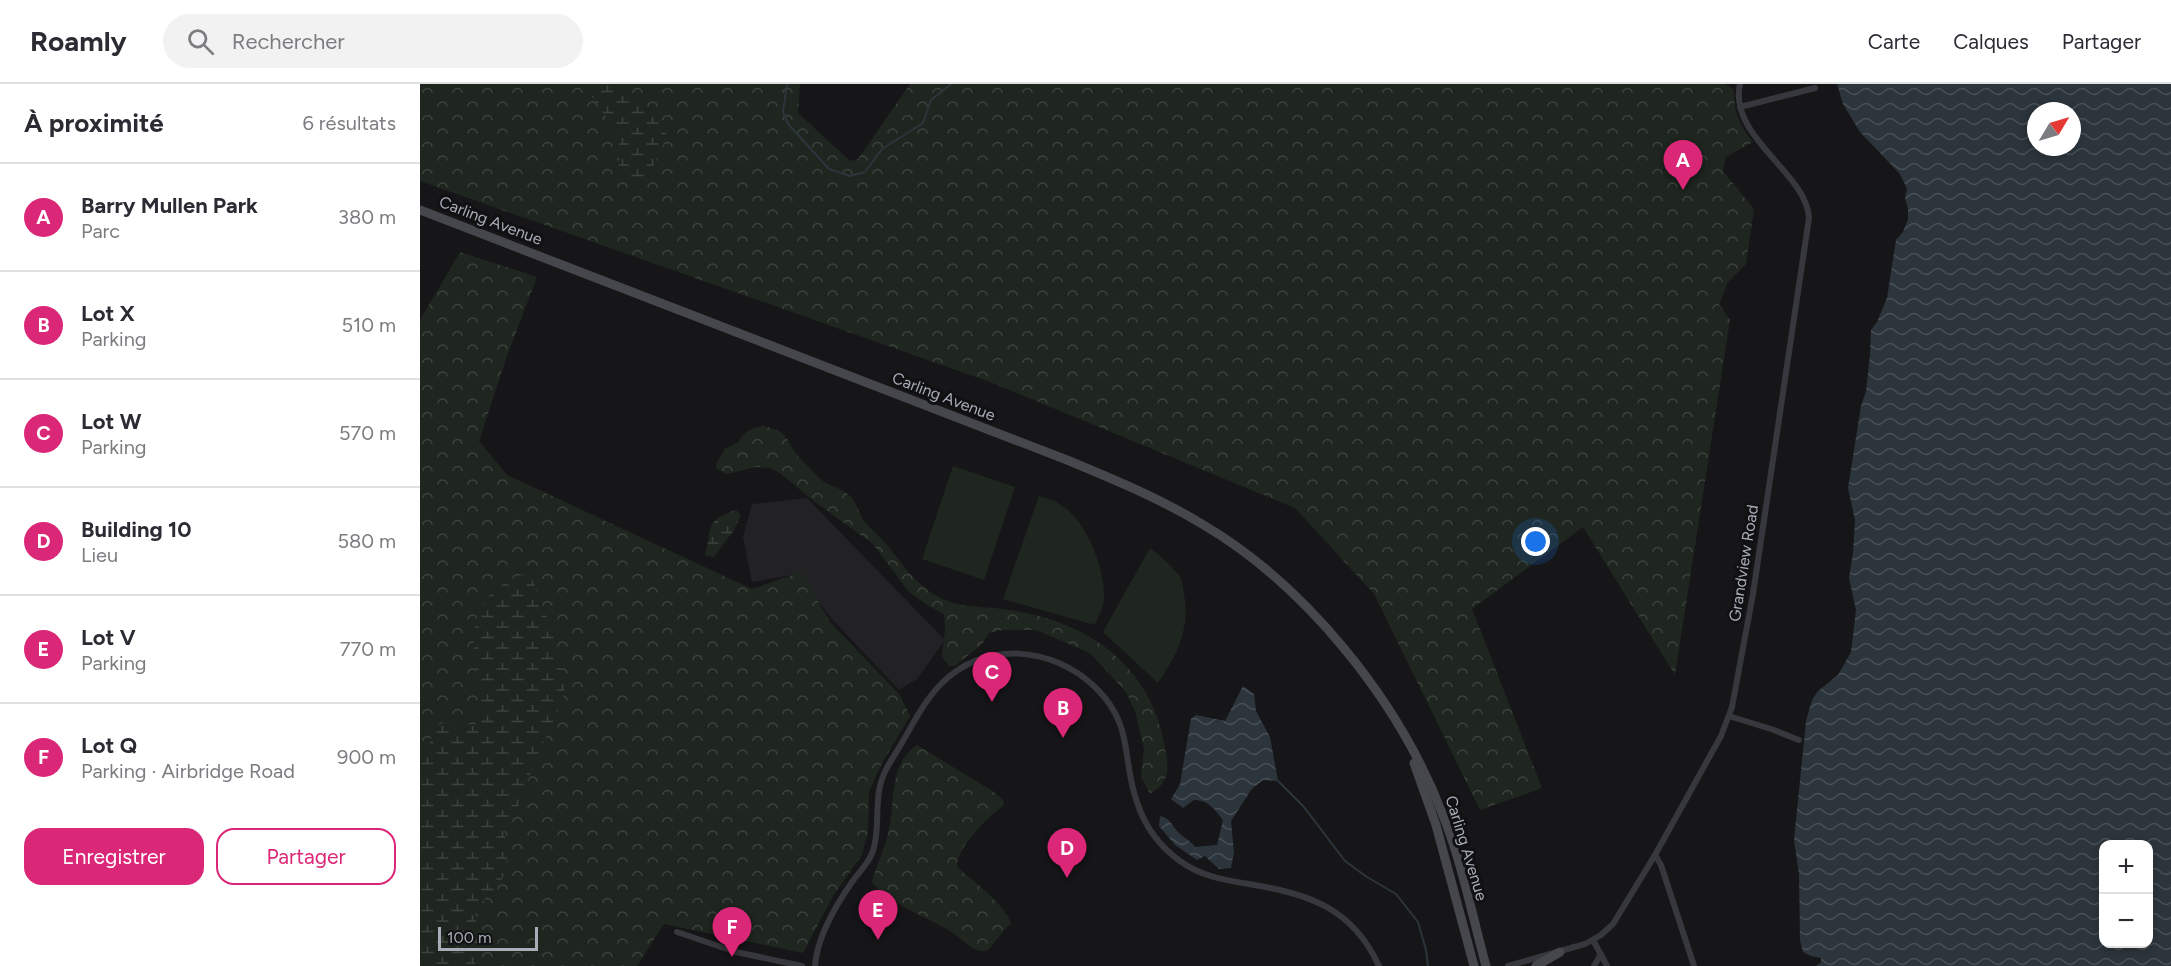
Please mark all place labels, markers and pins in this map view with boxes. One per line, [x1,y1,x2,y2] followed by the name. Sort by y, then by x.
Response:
[1664,141,1702,190] pin: A
[972,652,1012,702] pin: C
[1044,688,1082,738] pin: B
[1048,828,1086,878] pin: D
[858,890,898,940] pin: E
[712,908,752,957] pin: F

